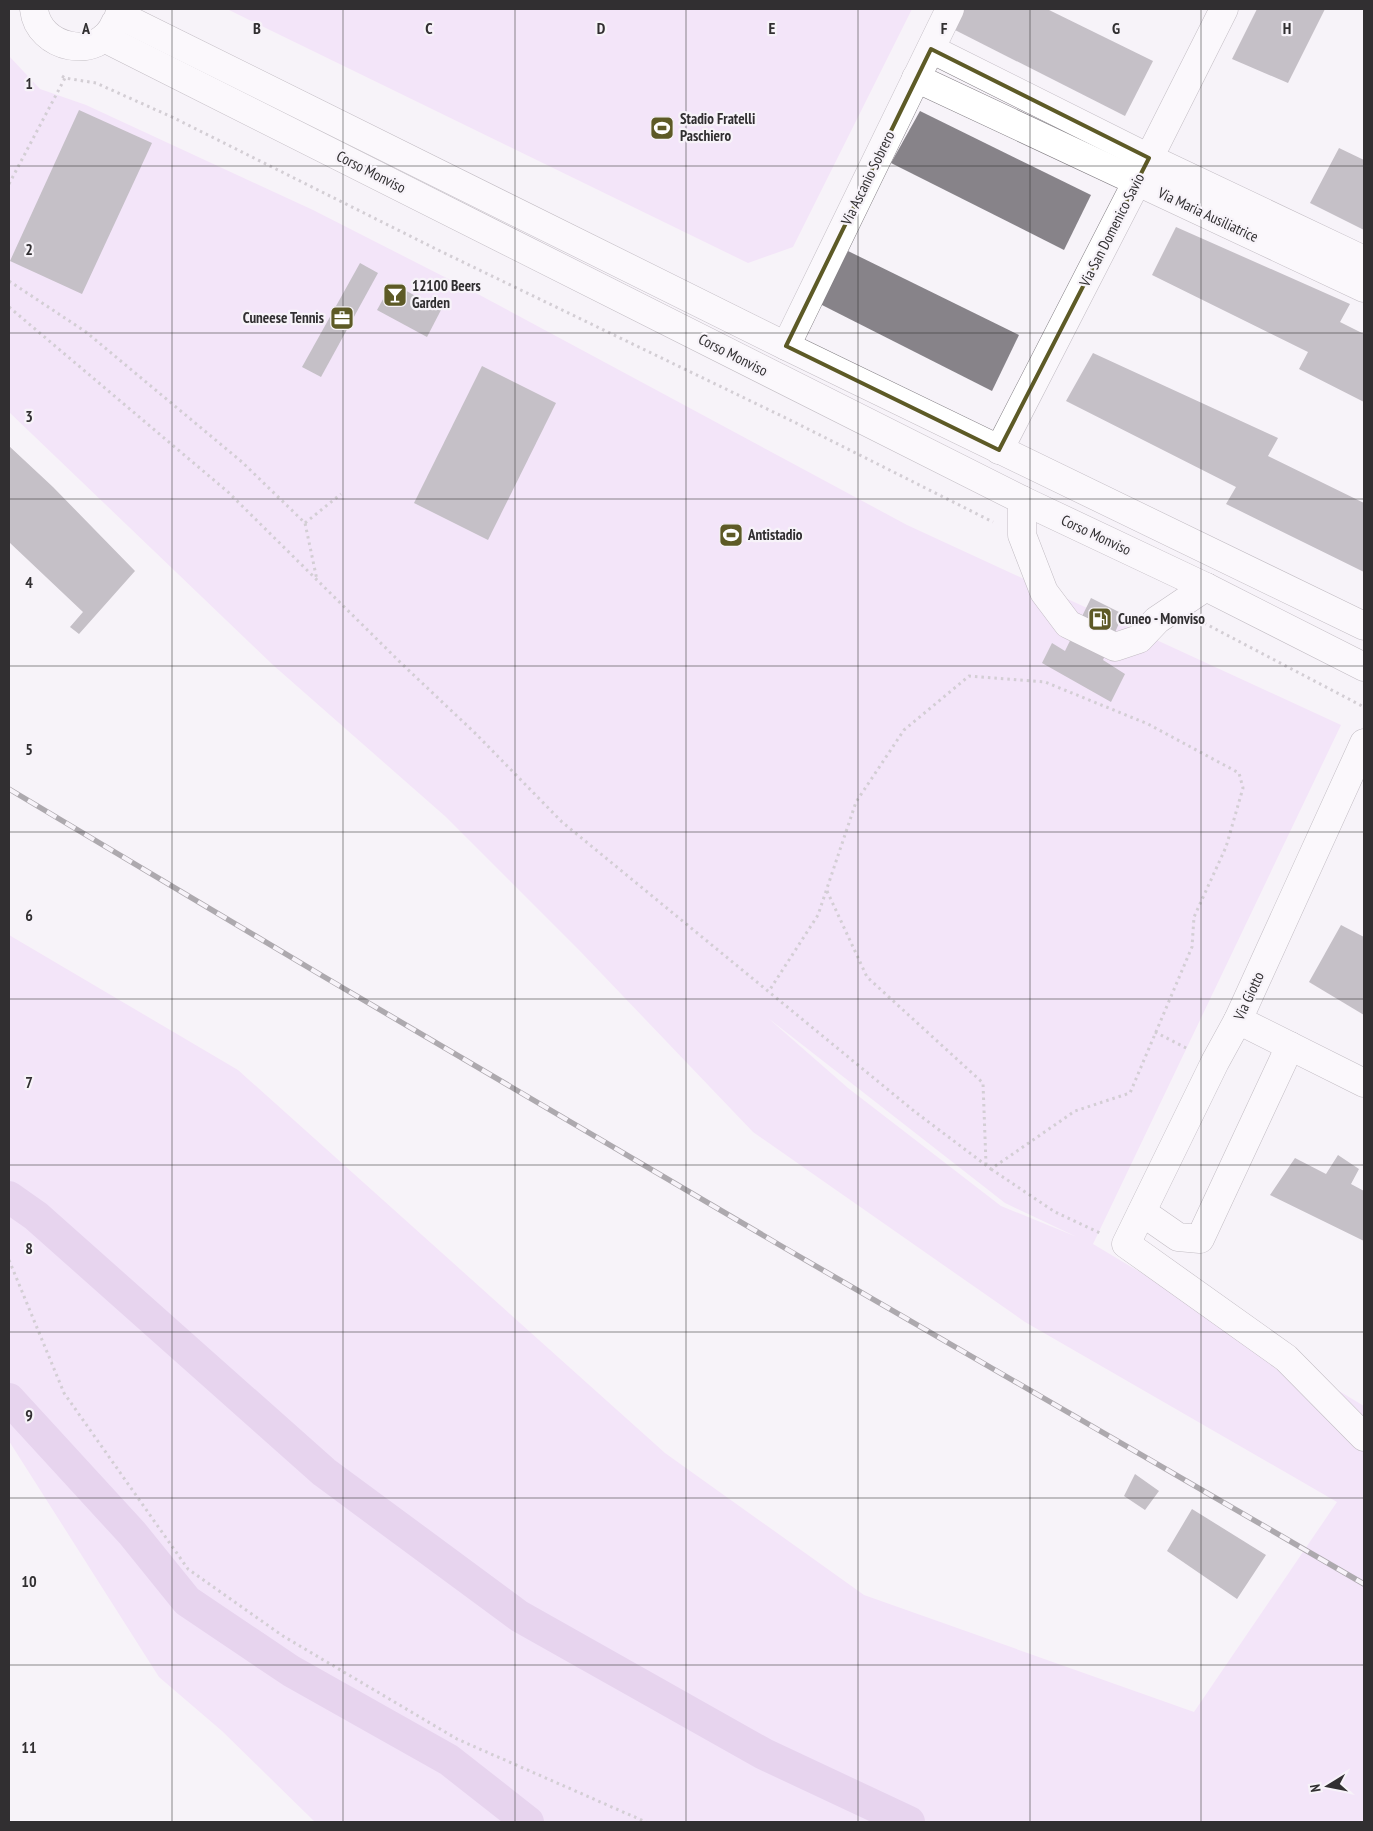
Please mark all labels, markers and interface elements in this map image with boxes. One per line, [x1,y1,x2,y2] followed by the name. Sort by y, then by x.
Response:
[81,18,91,38] text: A
[253,18,261,38] text: B
[425,18,433,38] text: C
[597,18,606,38] text: D
[769,18,776,38] text: E
[941,18,948,38] text: F
[1112,18,1120,38] text: G
[1283,18,1291,38] text: H
[25,73,33,93] text: 1
[680,109,755,145] place label: Stadio Fratelli Paschiero
[649,115,675,141] sports icon: Stadio Fratelli Paschiero
[836,128,899,229] street label: Via Ascanio Sobrero
[333,146,409,197] street label: Corso Monviso
[1074,170,1148,290] street label: Via San Domenico Savio
[1154,183,1261,246] street label: Via Maria Ausiliatrice
[25,239,33,259] text: 2
[412,276,481,312] place label: 12100 Beers Garden
[382,282,408,308] bar icon: 12100 Beers Garden
[329,305,355,331] office icon: Cuneese Tennis
[243,308,324,327] place label: Cuneese Tennis
[695,329,771,380] street label: Corso Monviso
[25,406,33,426] text: 3
[1058,510,1134,559] street label: Corso Monviso
[718,522,744,548] sports icon: Antistadio
[747,525,803,544] place label: Antistadio
[25,572,33,592] text: 4
[1087,606,1113,632] fuel station icon: Cuneo - Monviso
[1118,609,1205,628] place label: Cuneo - Monviso
[25,739,33,759] text: 5
[25,905,33,925] text: 6
[1229,969,1268,1024] street label: Via Giotto
[25,1072,33,1092] text: 7
[25,1238,33,1258] text: 8
[25,1405,33,1425] text: 9
[21,1571,37,1591] text: 10
[21,1737,37,1757] text: 11
[1303,1761,1353,1811] north arrow
[1306,1783,1325,1794] text: N

